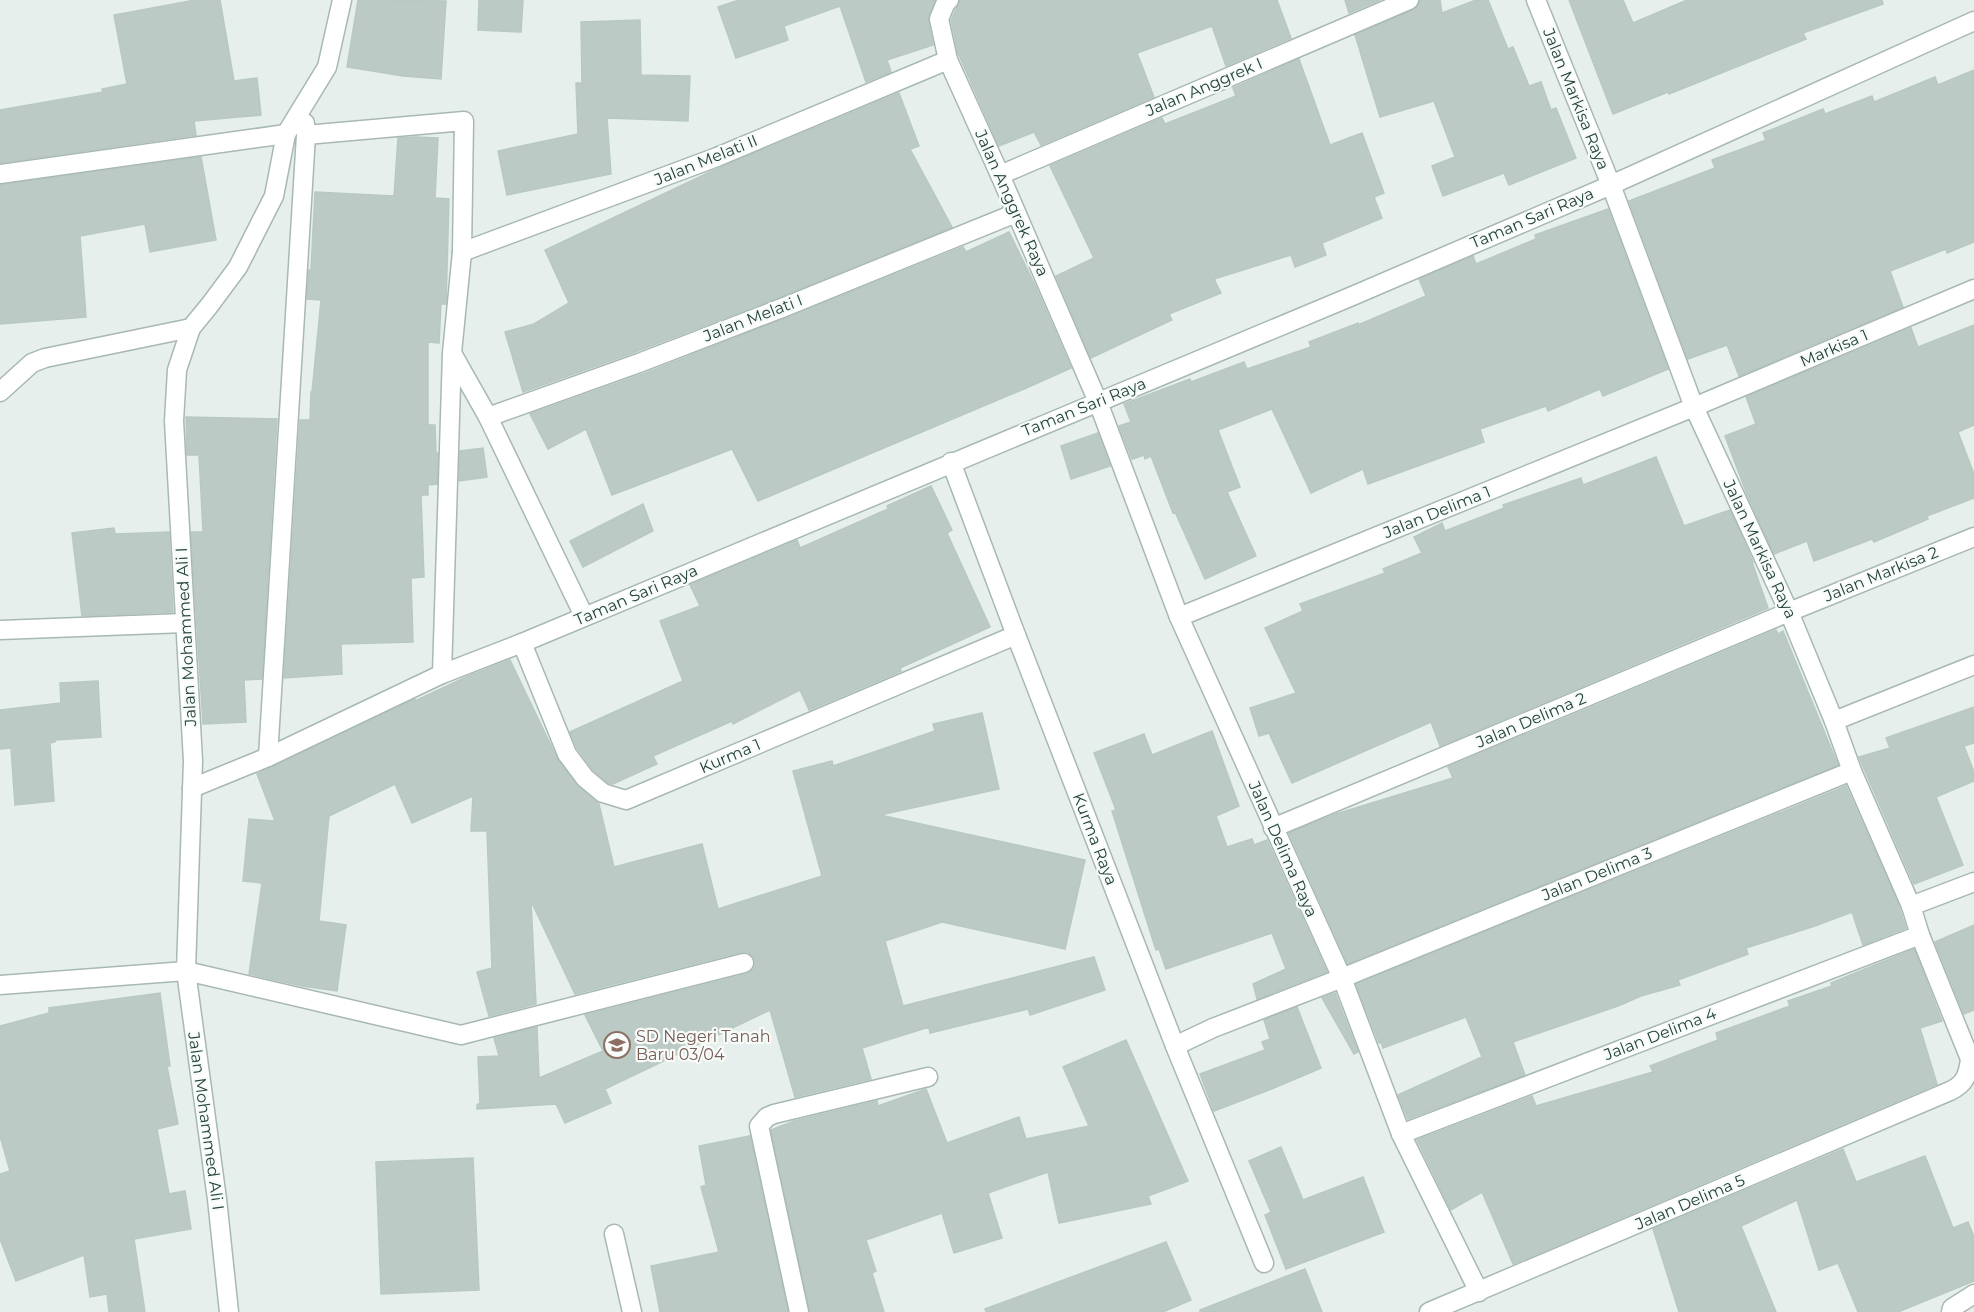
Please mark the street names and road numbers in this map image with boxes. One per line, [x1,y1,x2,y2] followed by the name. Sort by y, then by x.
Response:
[1539,25,1613,173] street label: Jalan Markisa Raya
[1142,54,1265,121] street label: Jalan Anggrek I
[971,126,1053,279] street label: Jalan Anggrek Raya
[651,131,760,190] street label: Jalan Melati II
[1467,183,1597,253] street label: Taman Sari Raya
[700,290,805,346] street label: Jalan Melati I
[1797,325,1871,371] street label: Markisa 1
[1019,373,1149,441] street label: Taman Sari Raya
[1719,476,1801,621] street label: Jalan Markisa Raya
[1380,482,1493,543] street label: Jalan Delima 1
[1820,542,1941,606] street label: Jalan Markisa 2
[172,547,200,728] street label: Jalan Mohammed Ali I
[571,560,701,630] street label: Taman Sari Raya
[1472,688,1589,752] street label: Jalan Delima 2
[697,735,763,777] street label: Kurma 1
[1244,777,1322,920] street label: Jalan Delima Raya
[1069,790,1121,888] street label: Kurma Raya
[1538,843,1655,905] street label: Jalan Delima 3
[1600,1004,1719,1065] street label: Jalan Delima 4
[184,1030,228,1211] street label: Jalan Mohammed Ali I
[1631,1170,1748,1234] street label: Jalan Delima 5

